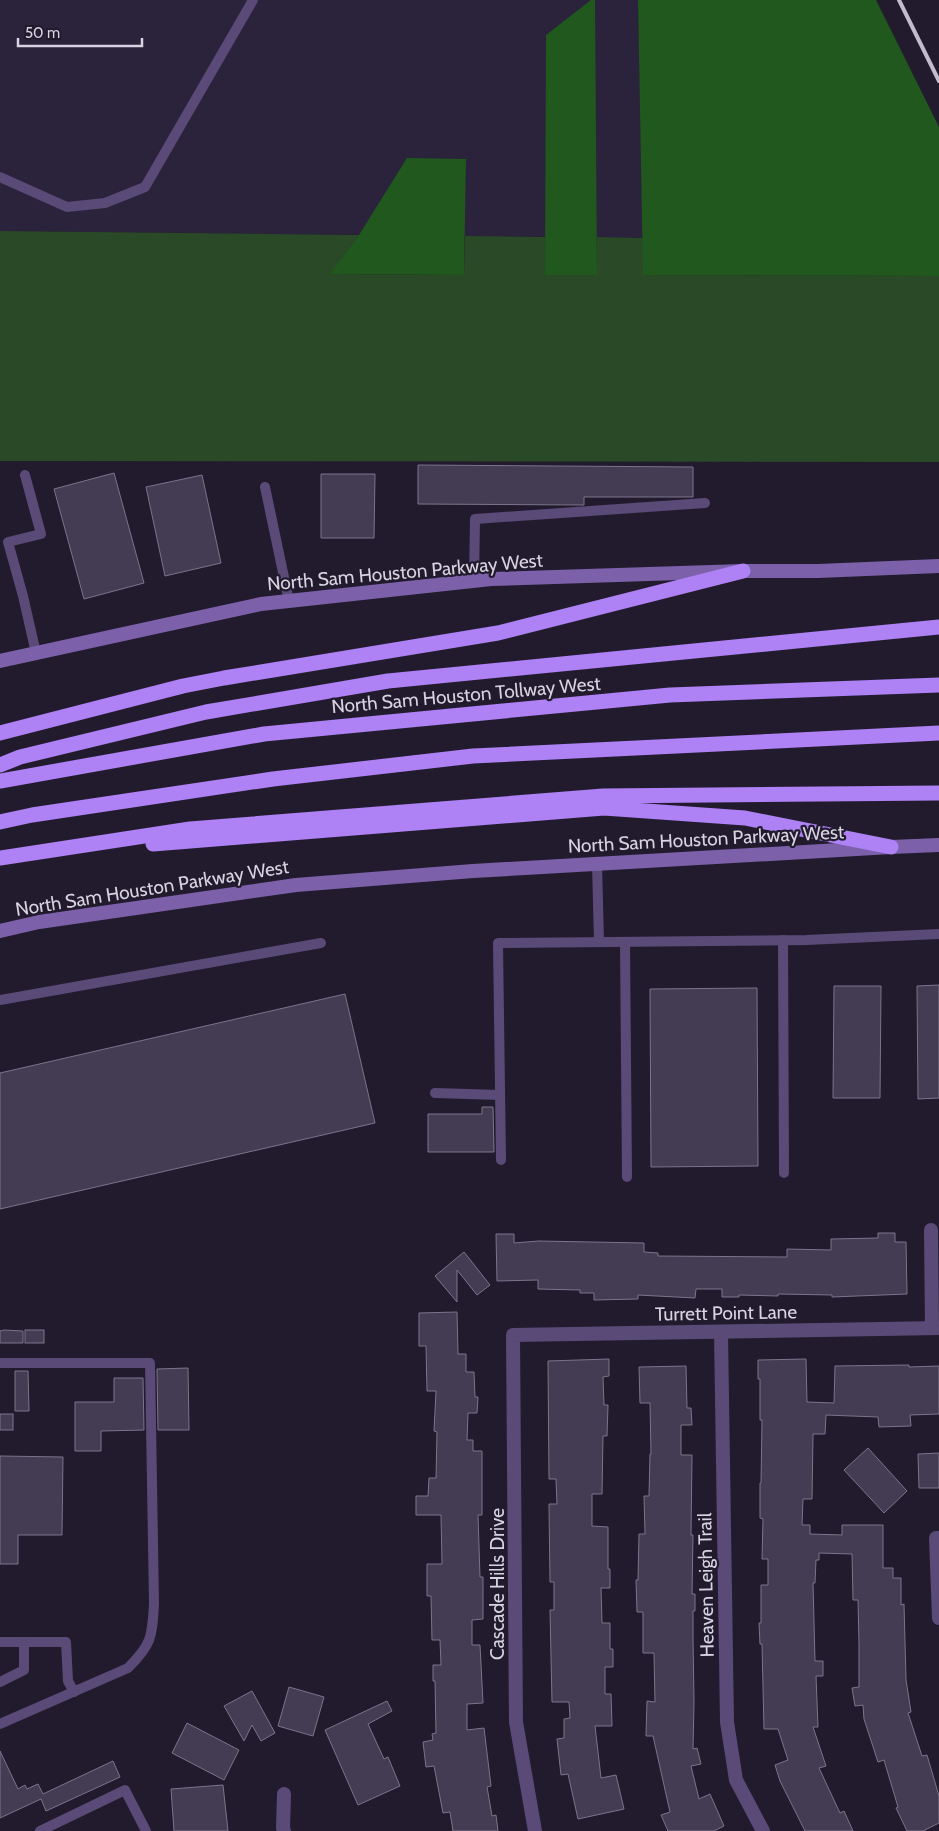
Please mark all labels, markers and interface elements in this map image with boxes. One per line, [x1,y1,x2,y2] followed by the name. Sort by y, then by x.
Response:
[18,15,141,47] scale bar
[25,24,60,42] text: 50 m
[266,548,544,596] street label: North Sam Houston Parkway West
[330,672,602,718] street label: North Sam Houston Tollway West
[567,820,845,858] street label: North Sam Houston Parkway West
[14,855,291,921] street label: North Sam Houston Parkway West
[655,1300,798,1326] street label: Turrett Point Lane
[486,1508,509,1660] street label: Cascade Hills Drive
[693,1512,719,1657] street label: Heaven Leigh Trail

